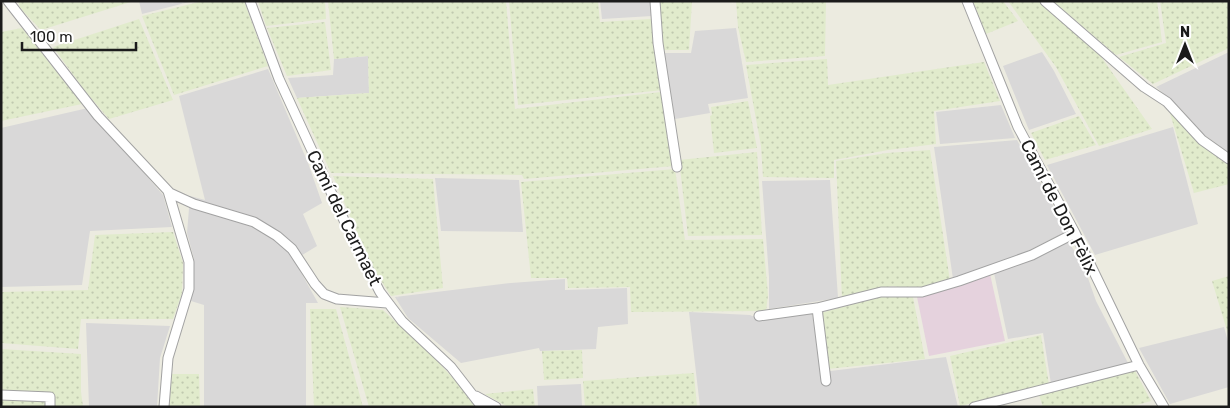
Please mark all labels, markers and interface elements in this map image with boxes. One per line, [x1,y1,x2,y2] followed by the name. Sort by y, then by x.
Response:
[22,20,136,52] scale bar
[1160,20,1210,70] north arrow
[1180,24,1190,41] text: N
[30,28,72,46] text: 100 m
[1015,136,1103,279] street label: Camí de Don Fèlix
[302,147,386,289] street label: Camí del Carmaet

